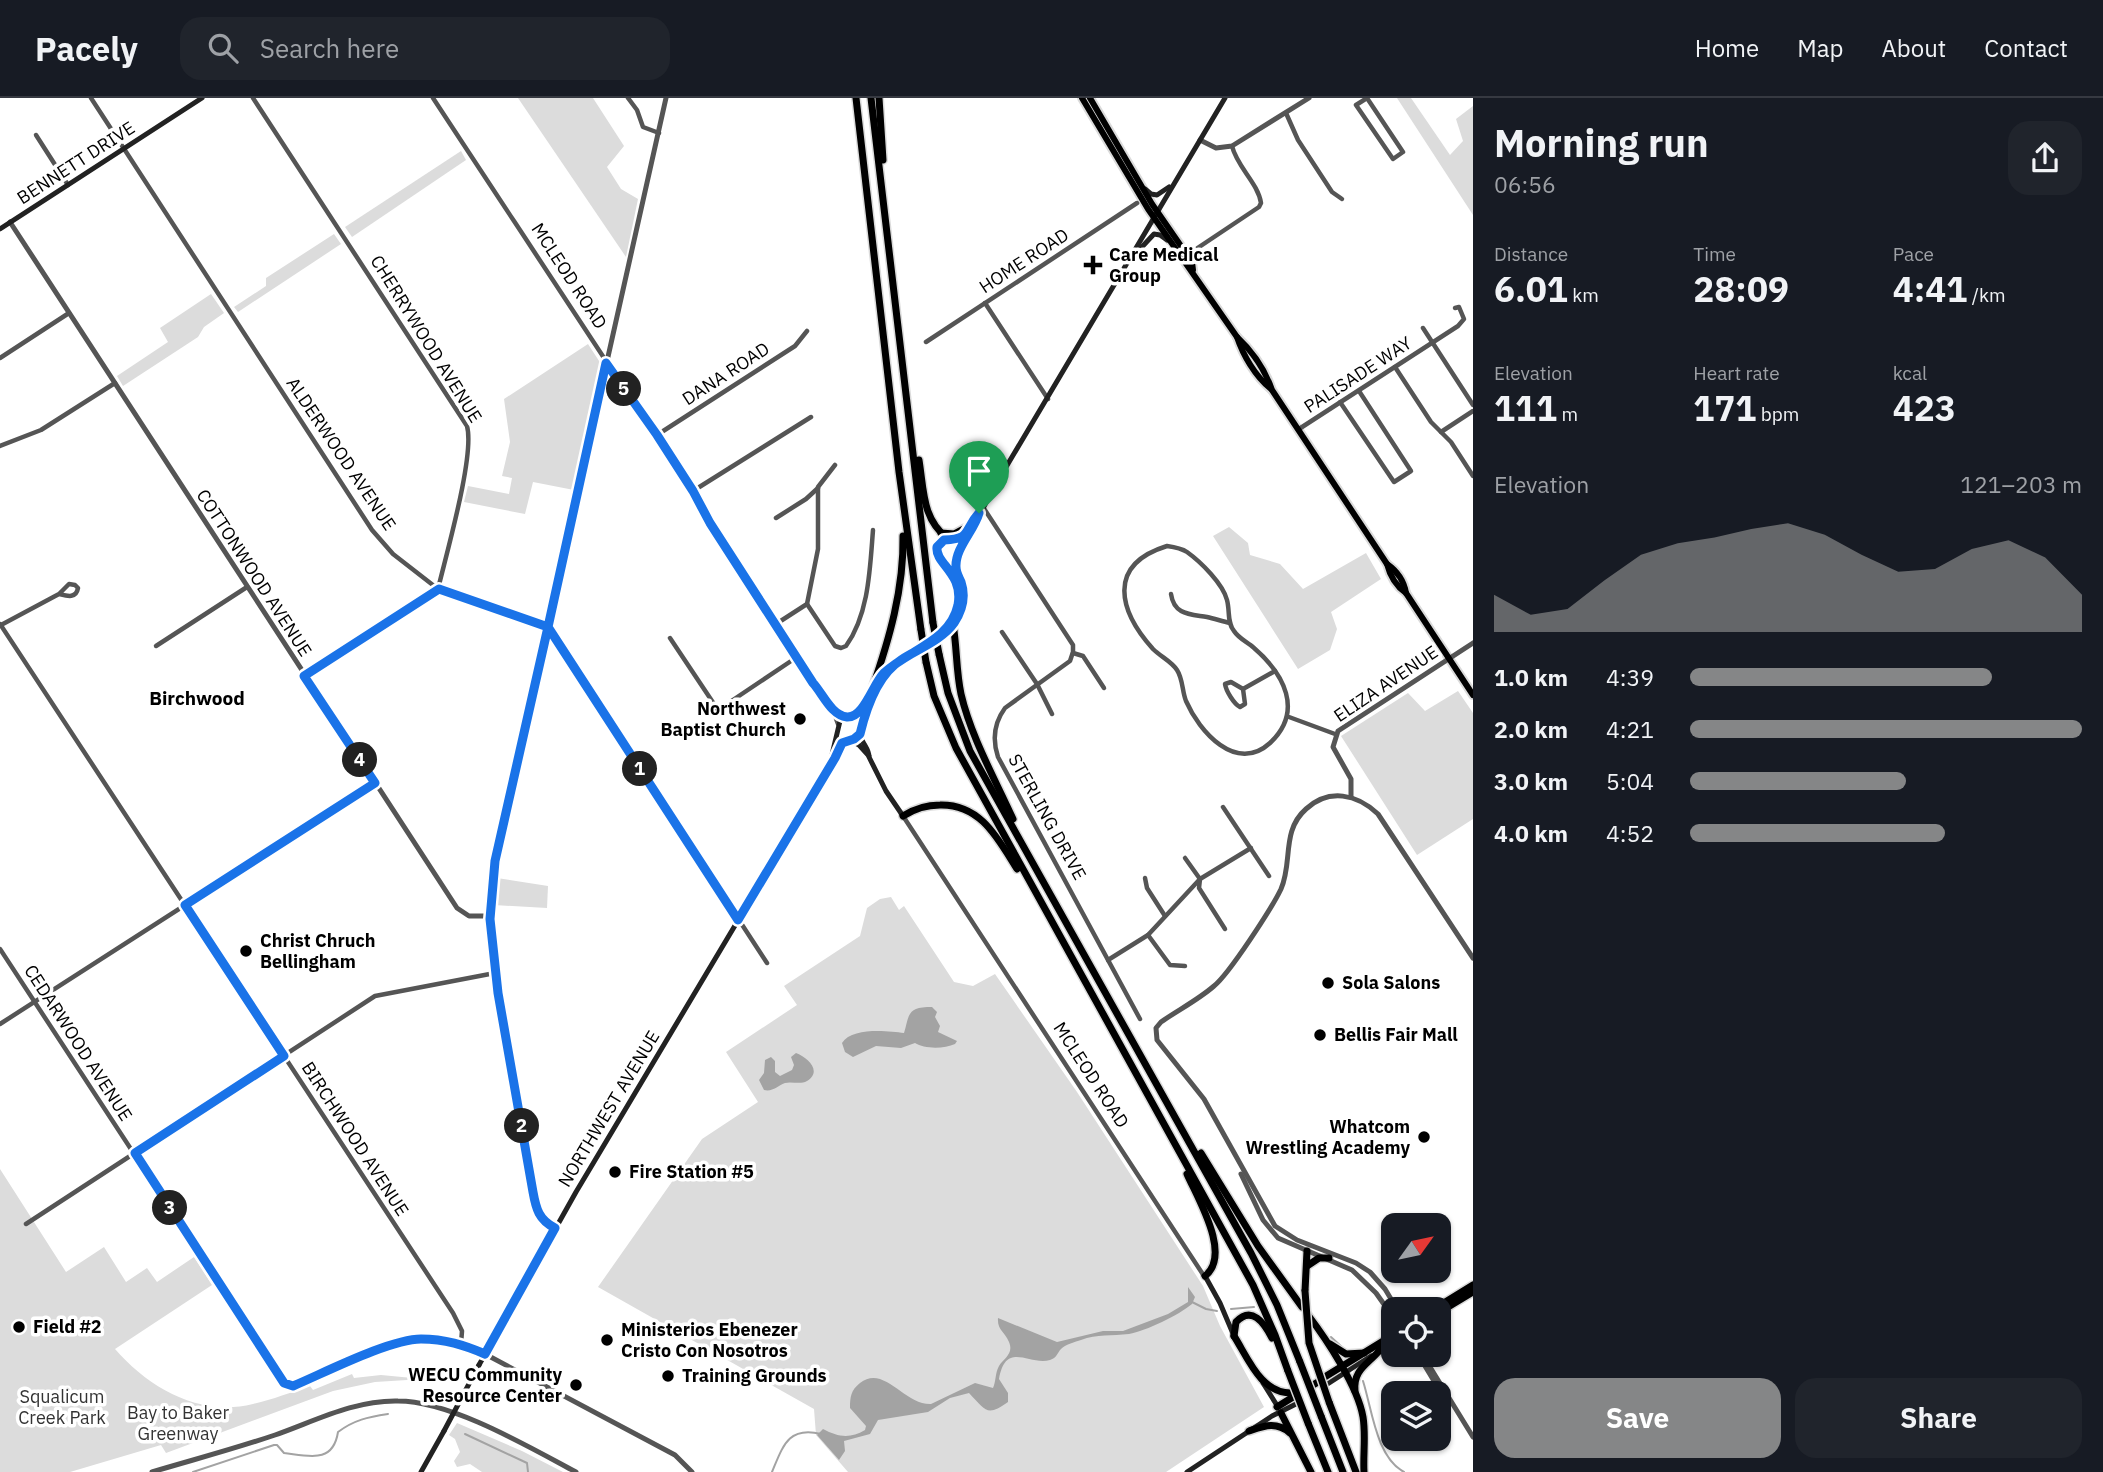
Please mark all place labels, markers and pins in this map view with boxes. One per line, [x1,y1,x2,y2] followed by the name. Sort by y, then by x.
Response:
[1109,243,1219,287] place label: Care Medical Group
[1083,255,1103,275] marker: Care Medical Group
[606,372,642,406] pin: 5
[949,441,1009,513] pin
[660,697,786,741] place label: Northwest Baptist Church
[792,711,808,727] marker: Northwest Baptist Church
[342,742,378,778] pin: 4
[622,752,658,786] pin: 1
[260,929,375,973] place label: Christ Chruch Bellingham
[238,943,254,959] marker: Christ Chruch Bellingham
[1342,971,1440,994] place label: Sola Salons
[1320,975,1336,991] marker: Sola Salons
[1334,1023,1458,1046] place label: Bellis Fair Mall
[1312,1027,1328,1043] marker: Bellis Fair Mall
[504,1108,540,1144] pin: 2
[1246,1115,1410,1159] place label: Whatcom Wrestling Academy
[1416,1129,1432,1145] marker: Whatcom Wrestling Academy
[629,1160,754,1183] place label: Fire Station #5
[607,1164,623,1180] marker: Fire Station #5
[152,1190,188,1226] pin: 3
[33,1315,102,1338] place label: Field #2
[621,1318,798,1362] place label: Ministerios Ebenezer Cristo Con Nosotros
[11,1319,27,1335] marker: Field #2
[599,1332,615,1348] marker: Ministerios Ebenezer Cristo Con Nosotros
[408,1363,562,1407] place label: WECU Community Resource Center
[682,1364,827,1387] place label: Training Grounds
[660,1368,676,1384] marker: Training Grounds
[568,1377,584,1393] marker: WECU Community Resource Center

